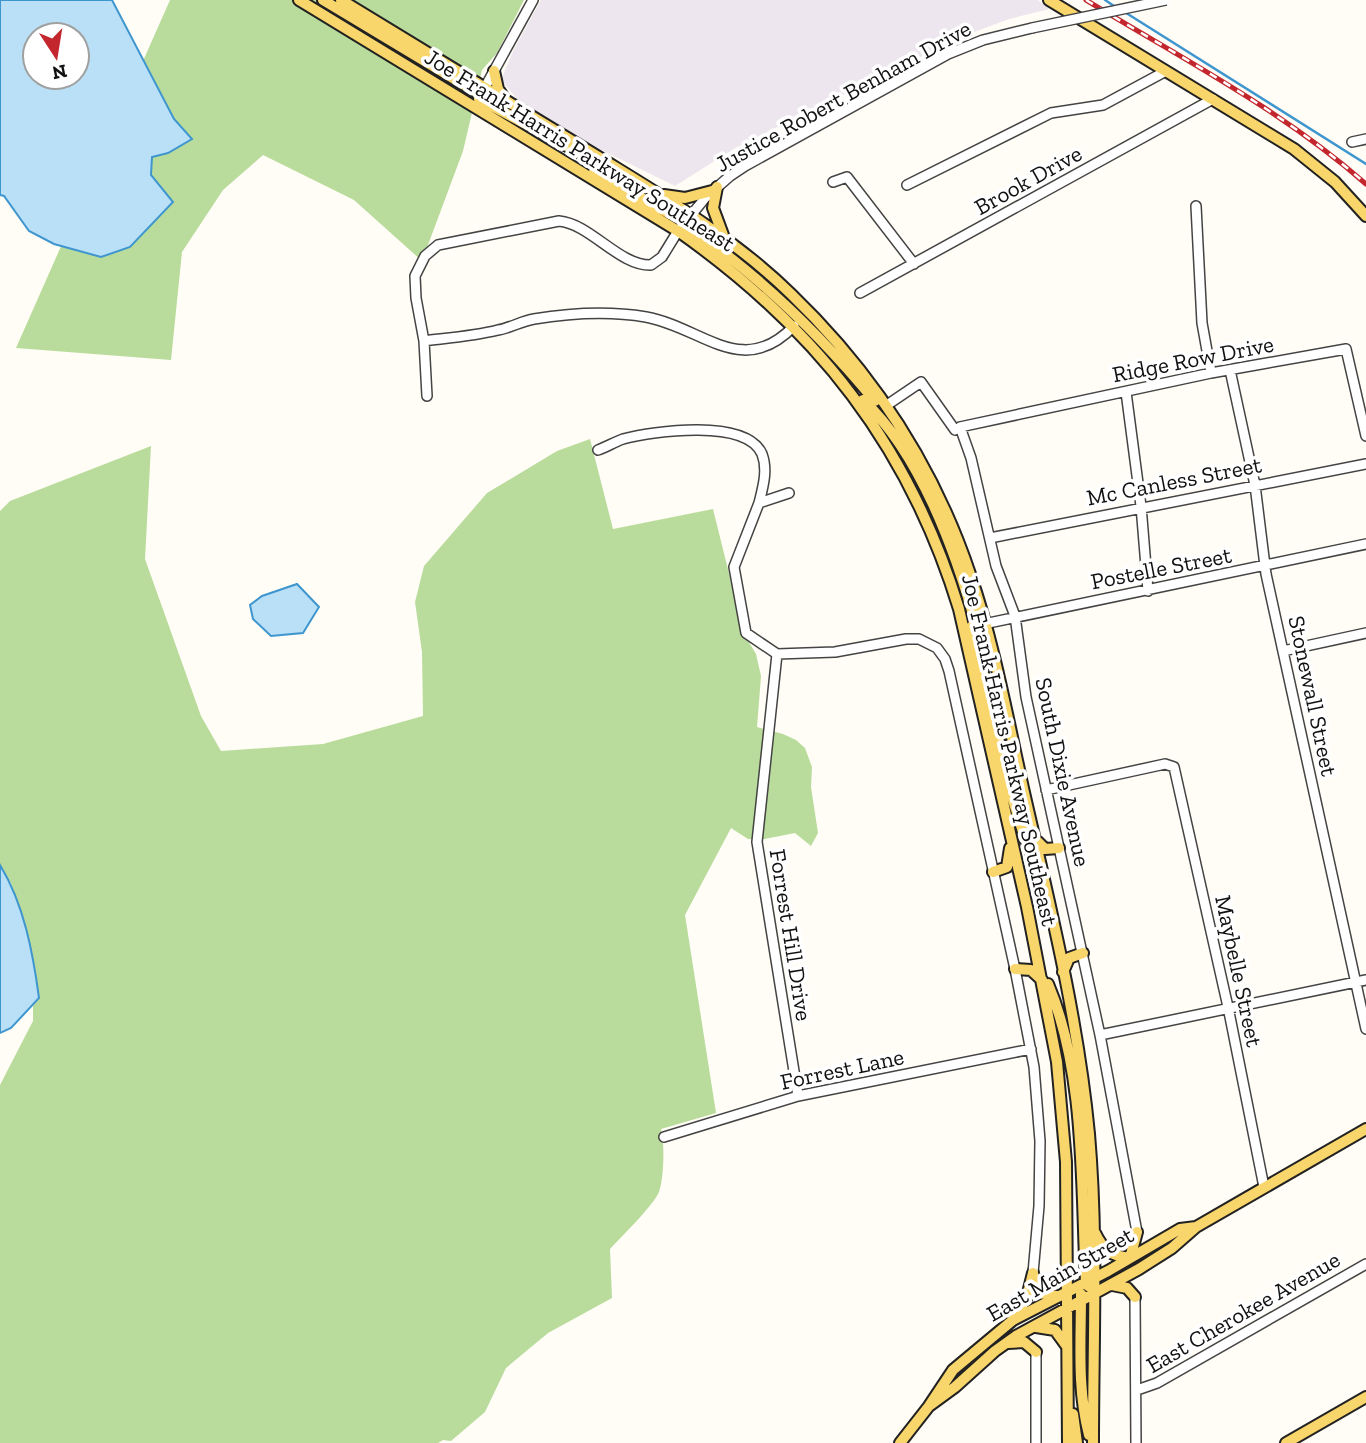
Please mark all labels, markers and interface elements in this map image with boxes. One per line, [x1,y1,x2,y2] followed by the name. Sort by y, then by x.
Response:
[710,14,976,178] street label: Justice Robert Benham Drive
[21,21,91,91] north arrow
[420,43,741,258] street label: Joe Frank Harris Parkway Southeast
[50,59,69,85] text: N
[969,139,1087,221] street label: Brook Drive
[1110,330,1276,388] street label: Ridge Row Drive
[1084,450,1264,512] street label: Mc Canless Street
[1088,541,1234,595] street label: Postelle Street
[956,571,1064,929] street label: Joe Frank Harris Parkway Southeast
[1282,613,1344,779] street label: Stonewall Street
[1029,675,1097,869] street label: South Dixie Avenue
[764,847,818,1023] street label: Forrest Hill Drive
[1209,893,1269,1050] street label: Maybelle Street
[778,1042,906,1096] street label: Forrest Lane
[982,1220,1139,1327] street label: East Main Street
[1141,1245,1345,1379] street label: East Cherokee Avenue

